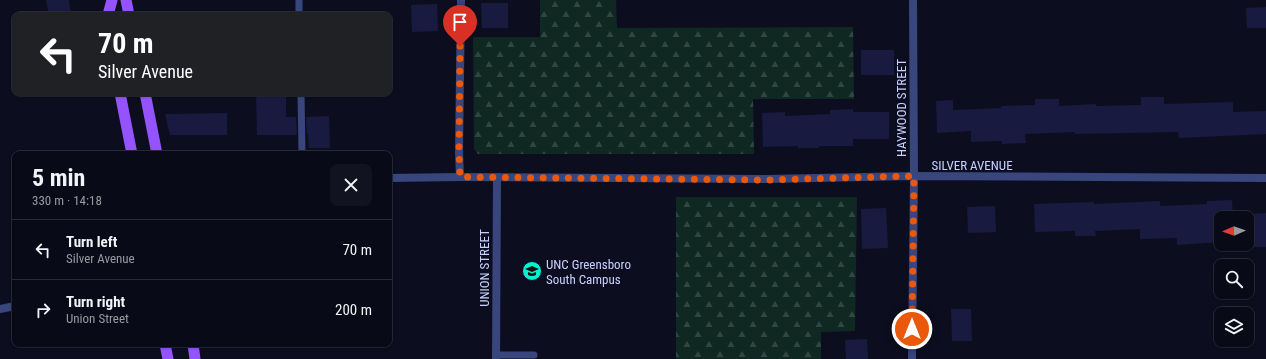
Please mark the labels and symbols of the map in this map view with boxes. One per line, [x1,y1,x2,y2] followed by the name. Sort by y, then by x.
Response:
[443,5,477,46] pin
[894,59,909,157] street label: HAYWOOD STREET
[931,158,1013,173] street label: SILVER AVENUE
[1214,211,1254,251] north arrow
[477,229,492,307] street label: UNION STREET
[546,257,631,287] place label: UNC Greensboro South Campus
[521,260,543,282] school or university icon: UNC Greensboro South Campus
[891,308,933,350] position arrow

